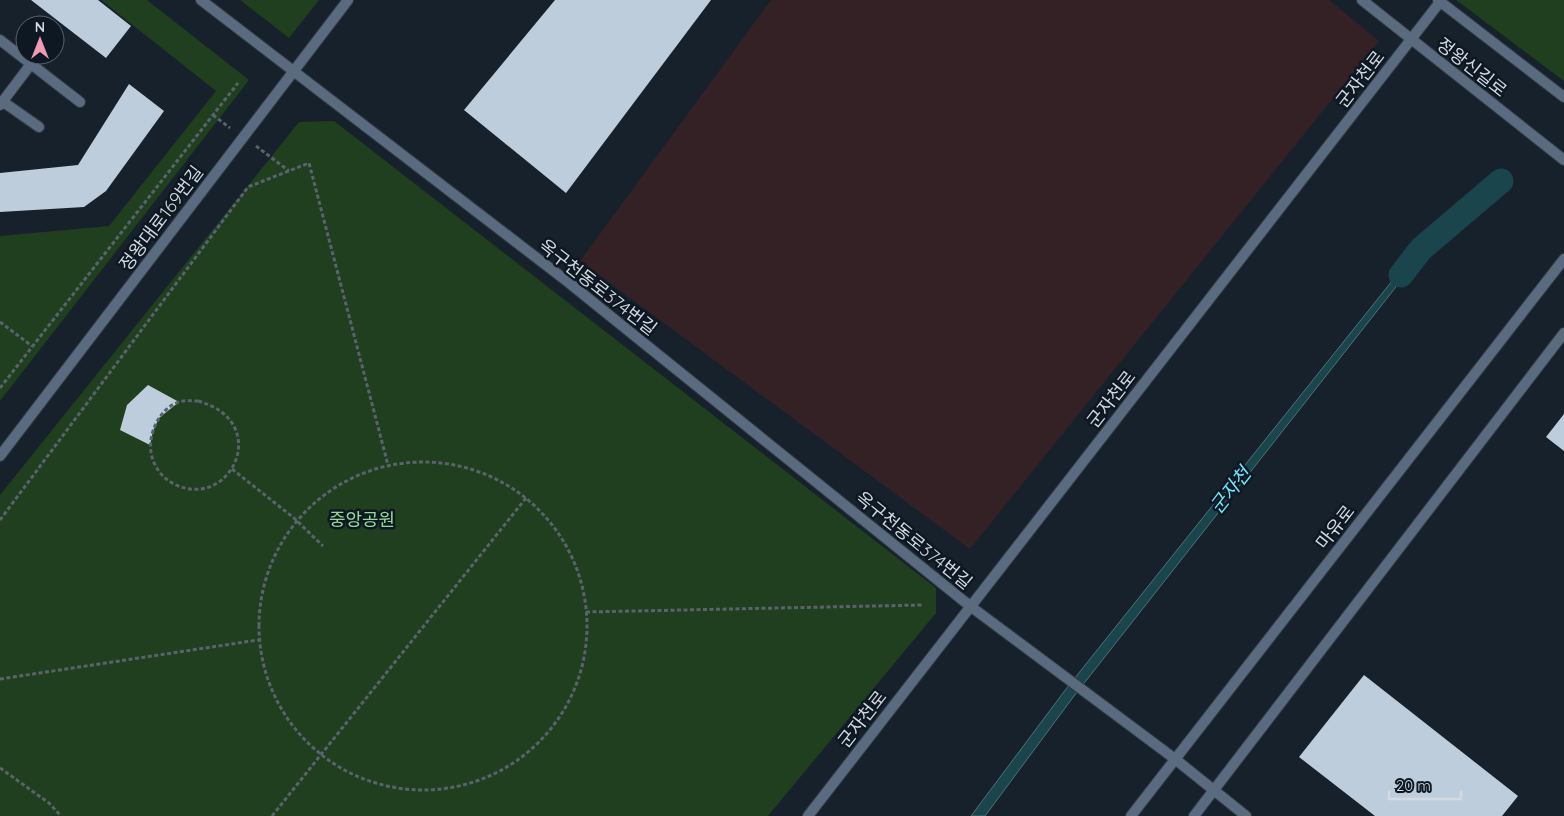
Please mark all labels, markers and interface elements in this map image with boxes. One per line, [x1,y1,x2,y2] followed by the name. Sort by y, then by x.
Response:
[15,15,65,65] north arrow
[35,18,45,36] text: N
[1432,32,1512,102] street label: 정왕신길로
[1331,46,1389,112] street label: 군자천로
[114,161,208,275] street label: 정왕대로169번길
[534,234,662,340] street label: 옥구천동로374번길
[1082,366,1140,432] street label: 군자천로
[1204,461,1257,518] water label: 군자천
[851,486,977,594] street label: 옥구천동로374번길
[1311,500,1359,554] street label: 마유로
[329,508,395,531] park label: 중앙공원
[833,686,891,752] street label: 군자천로
[1389,768,1462,800] scale bar
[1396,776,1431,795] text: 20 m

